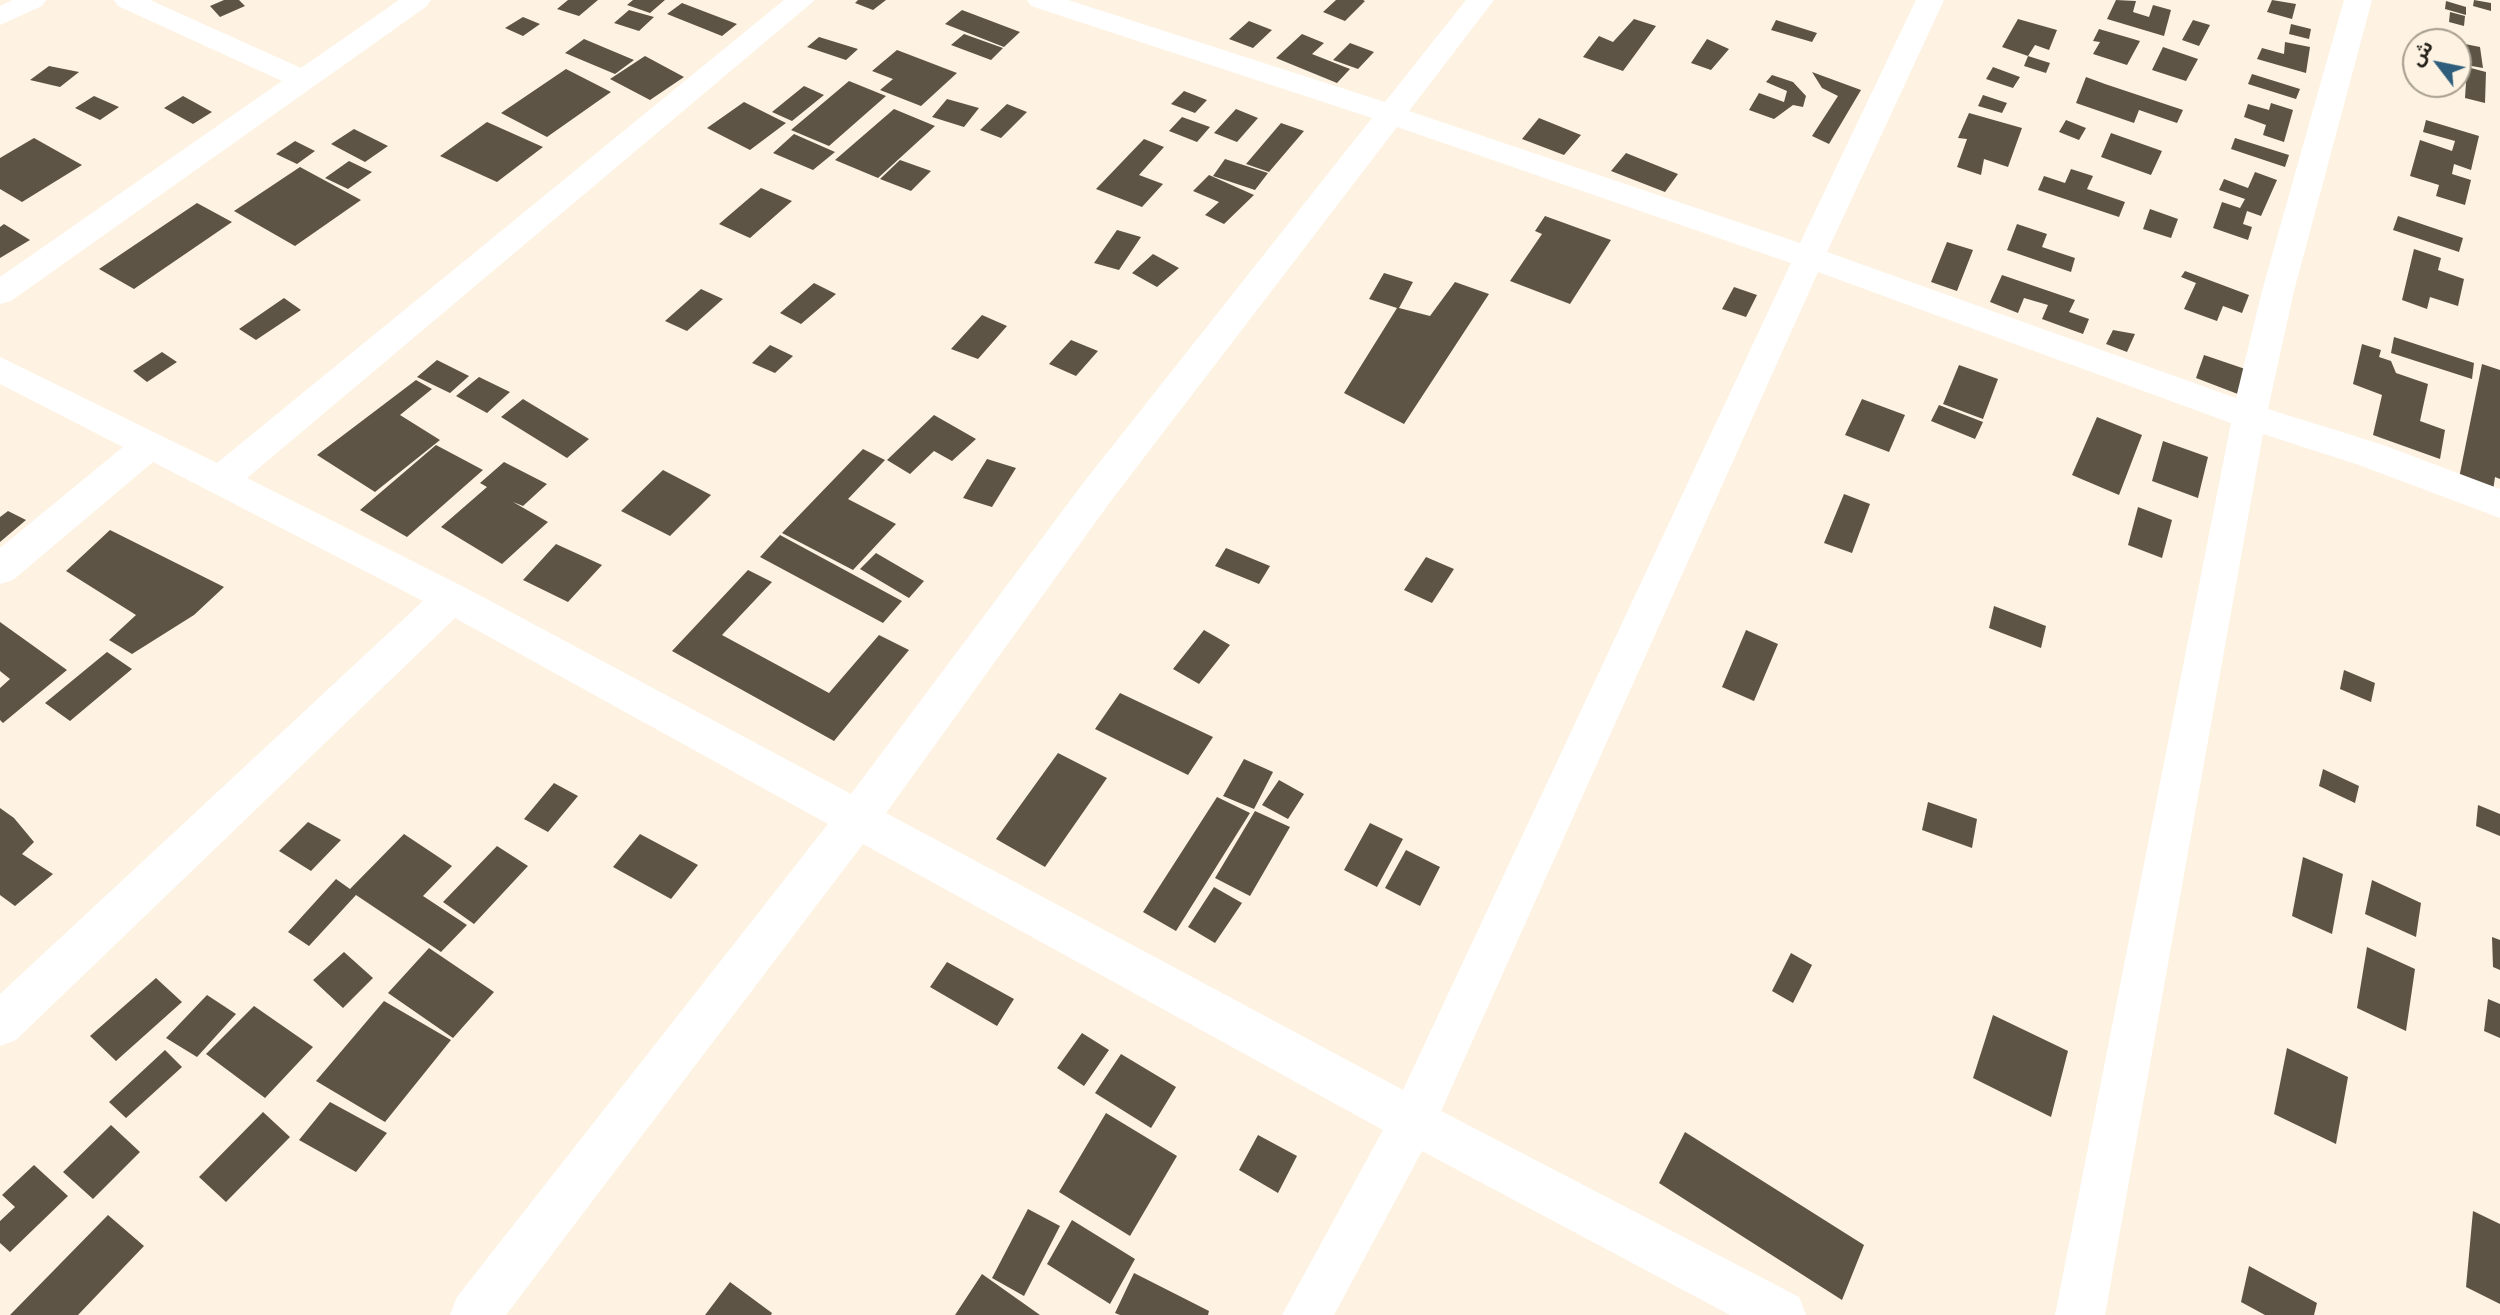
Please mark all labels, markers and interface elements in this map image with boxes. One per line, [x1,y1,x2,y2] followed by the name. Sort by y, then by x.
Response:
[2402,28,2472,98] north arrow
[2404,36,2438,70] text: ش

